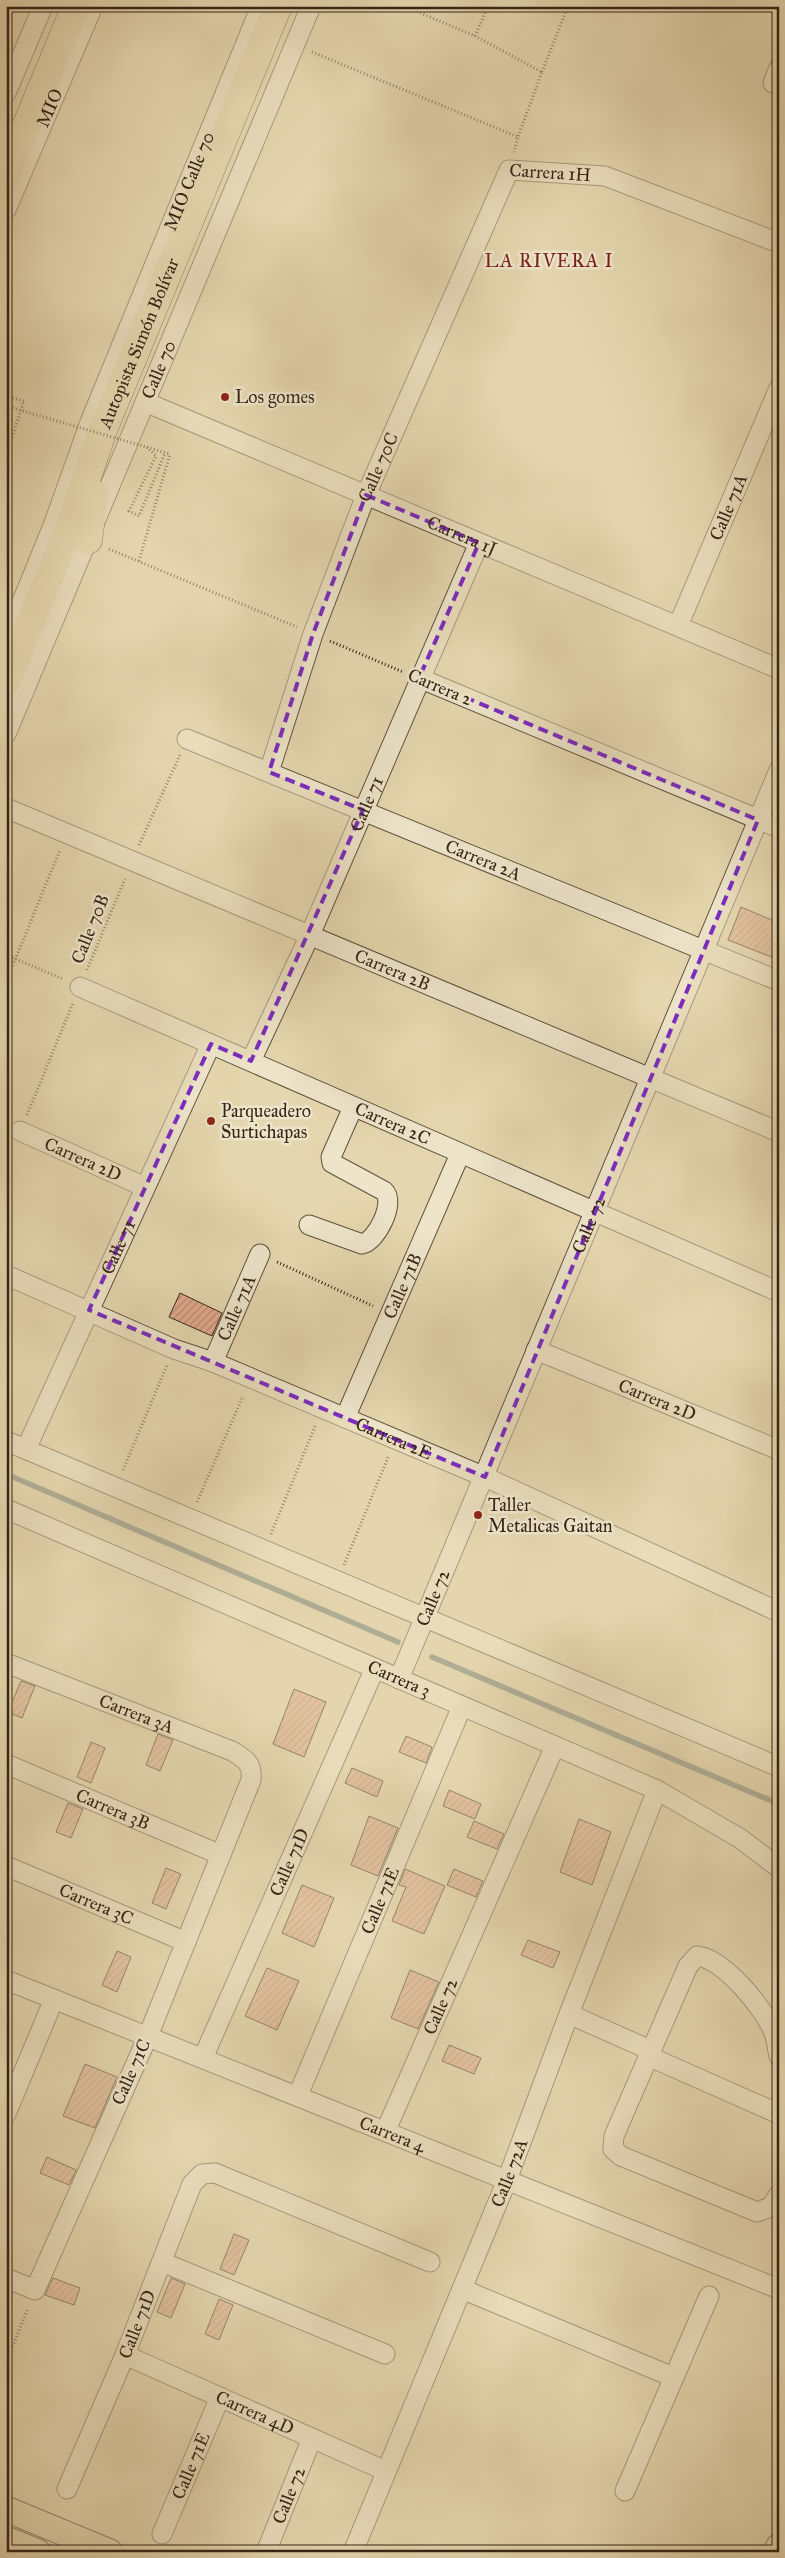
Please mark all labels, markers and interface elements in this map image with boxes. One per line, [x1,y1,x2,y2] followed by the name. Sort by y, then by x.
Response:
[32,85,67,131] street label: MIO
[159,129,219,234] street label: MIO Calle 70
[509,159,592,186] street label: Carrera 1H
[484,249,614,272] district label: LA RIVERA I
[93,255,184,433] street label: Autopista Simón Bolívar
[137,337,181,402] street label: Calle 70
[235,386,315,409] place label: Los gomes
[219,391,231,403] marker: Los gomes
[353,429,403,505] street label: Calle 70C
[705,471,752,544] street label: Calle 71A
[424,511,501,561] street label: Carrera 1J
[404,664,476,710] street label: Carrera 2
[345,773,388,835] street label: Calle 71
[442,835,524,885] street label: Carrera 2A
[66,891,114,967] street label: Calle 70B
[351,944,433,996] street label: Carrera 2B
[351,1097,434,1149] street label: Carrera 2C
[221,1100,311,1143] place label: Parqueadero Surtichapas
[205,1115,217,1127] marker: Parqueadero Surtichapas
[41,1132,125,1186] street label: Carrera 2D
[567,1193,610,1257] street label: Calle 72
[96,1216,140,1278] street label: Calle 71
[379,1250,426,1322] street label: Calle 71B
[213,1271,261,1344] street label: Calle 71A
[615,1374,699,1426] street label: Carrera 2D
[352,1413,435,1464] street label: Carrera 2E
[488,1494,613,1537] place label: Taller Metalicas Gaitan
[472,1509,484,1521] marker: Taller Metalicas Gaitan
[411,1566,455,1629] street label: Calle 72
[364,1655,434,1702] street label: Carrera 3
[96,1689,177,1738] street label: Carrera 3A
[73,1784,153,1835] street label: Carrera 3B
[265,1825,314,1900] street label: Calle 71D
[356,1864,404,1937] street label: Calle 71E
[56,1879,137,1930] street label: Carrera 3C
[418,1975,462,2038] street label: Calle 72
[107,2036,155,2108] street label: Calle 71C
[356,2111,429,2158] street label: Carrera 4
[486,2136,532,2210] street label: Calle 72A
[114,2287,160,2362] street label: Calle 71D
[212,2386,297,2440] street label: Carrera 4D
[167,2429,215,2503] street label: Calle 71E
[267,2464,310,2527] street label: Calle 72

